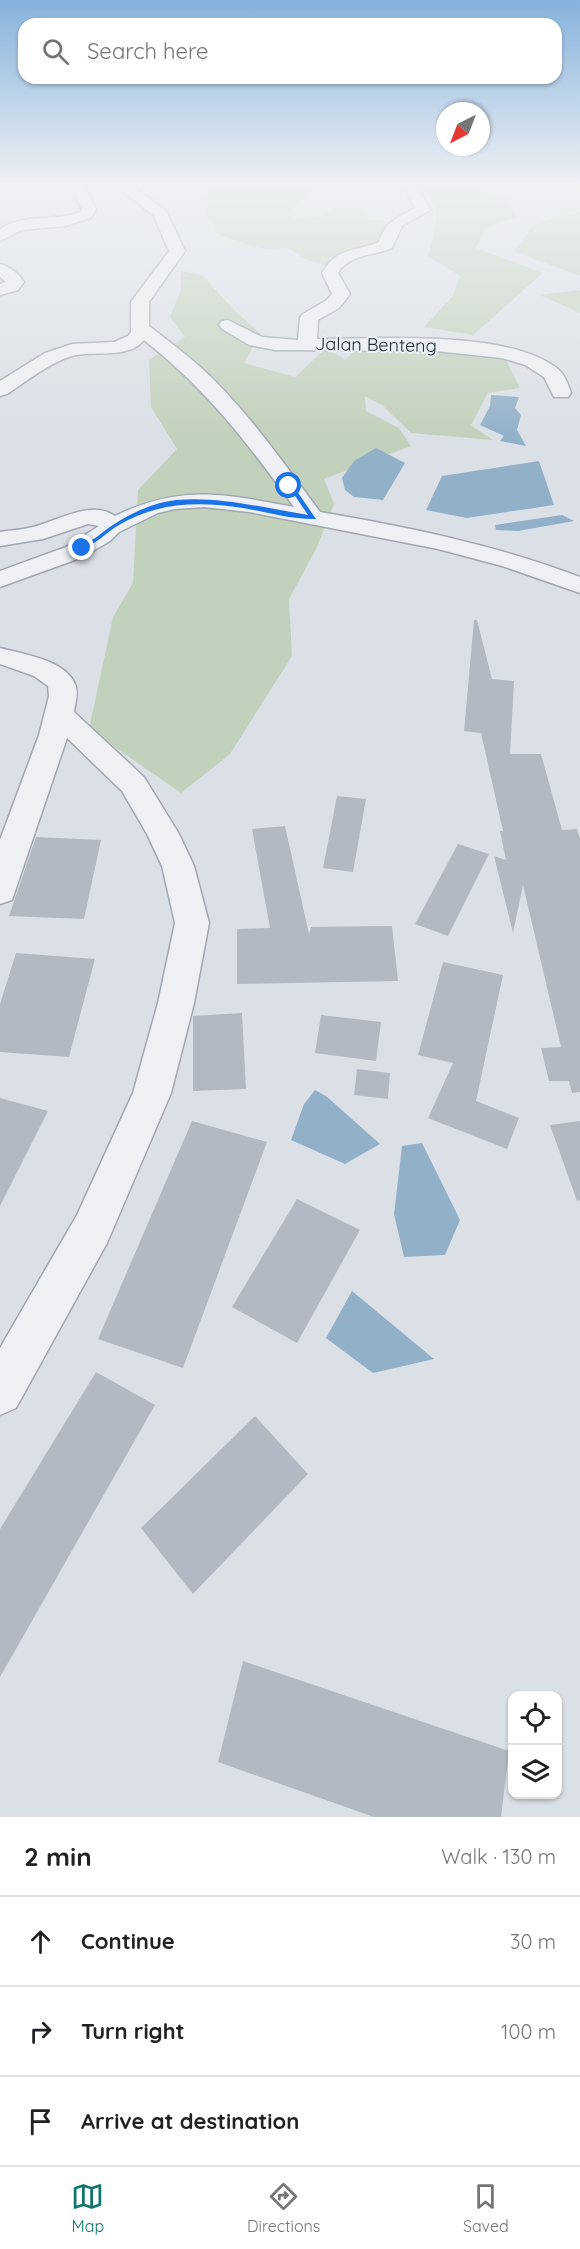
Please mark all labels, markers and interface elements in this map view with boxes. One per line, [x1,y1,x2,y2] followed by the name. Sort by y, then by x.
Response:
[18,18,562,84] search box
[39,35,72,68] icon: search
[87,37,208,65] text: Search here
[436,102,490,156] north arrow
[315,332,437,357] street label: Jalan Benteng
[275,472,301,498] route start
[68,534,94,560] route end
[508,1691,562,1799] map controls
[508,1691,562,1745] button: locate
[508,1745,562,1799] button: layers
[24,1840,92,1873] text: 2 min
[441,1844,556,1869] text: Walk · 130 m
[24,1925,57,1958] icon: ahead
[81,1927,175,1955] text: Continue
[510,1929,556,1954] text: 30 m
[24,2015,57,2048] icon: right
[81,2017,185,2045] text: Turn right
[501,2019,556,2044] text: 100 m
[24,2105,57,2138] icon: arrive
[81,2107,299,2135] text: Arrive at destination
[71,2180,104,2236] tab: Map
[247,2180,320,2236] tab: Directions
[463,2180,509,2236] tab: Saved

